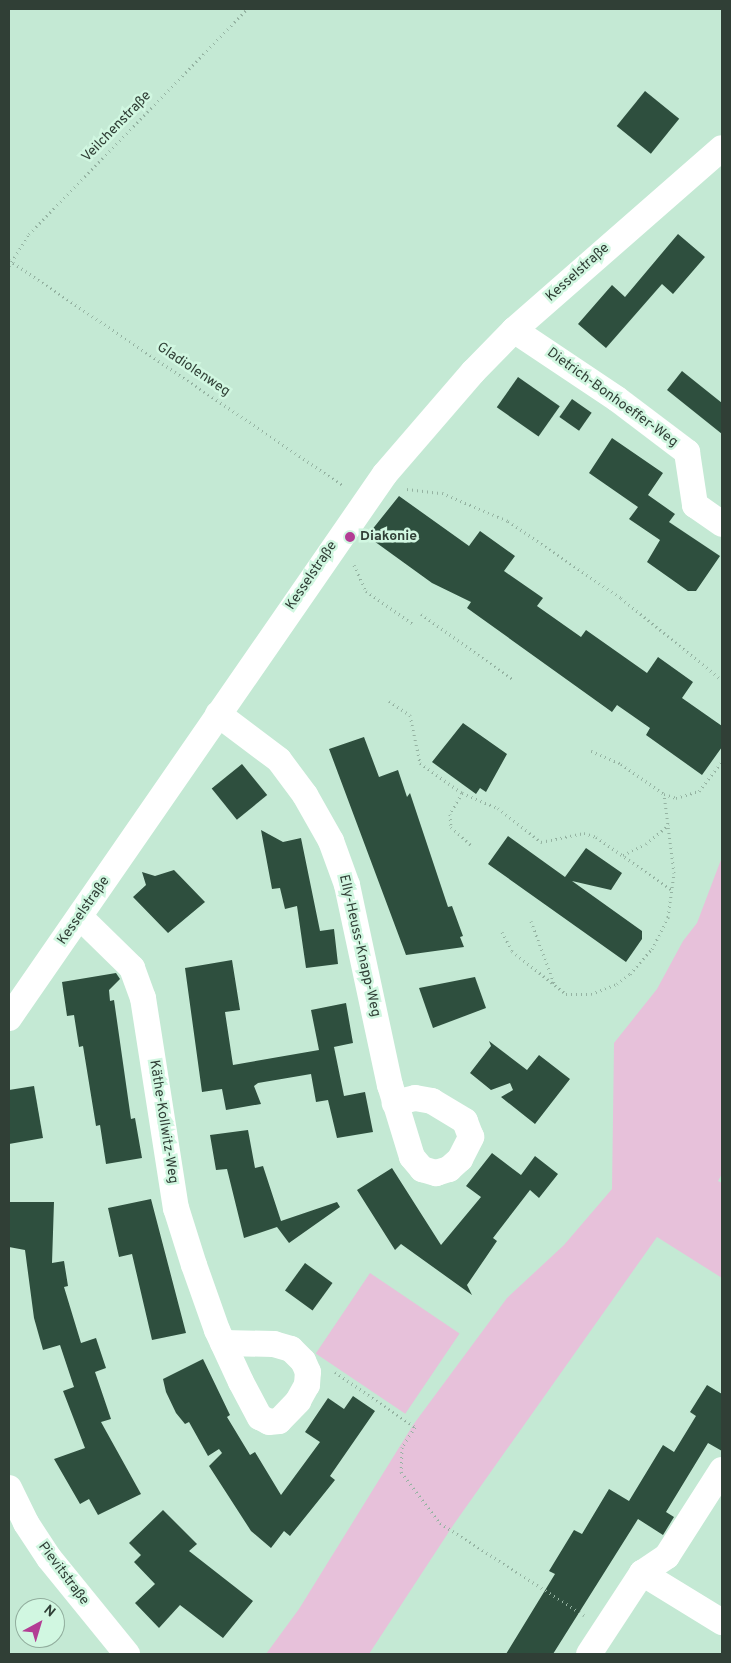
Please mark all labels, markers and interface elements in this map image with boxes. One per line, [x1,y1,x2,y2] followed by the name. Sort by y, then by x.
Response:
[79,88,155,166] street label: Veilchenstraße
[543,240,613,306] street label: Kesselstraße
[153,339,233,401] street label: Gladiolenweg
[543,345,681,451] street label: Dietrich-Bonhoeffer-Weg
[360,529,417,545] place label: Diakonie
[344,531,356,543] marker: Diakonie
[283,538,341,614] street label: Kesselstraße
[334,873,384,1019] street label: Elly-Heuss-Knapp-Weg
[54,874,114,948] street label: Kesselstraße
[145,1059,181,1185] street label: Käthe-Kollwitz-Weg
[34,1539,92,1609] street label: Pievitstraße
[15,1598,65,1648] north arrow
[40,1602,58,1622] text: N

